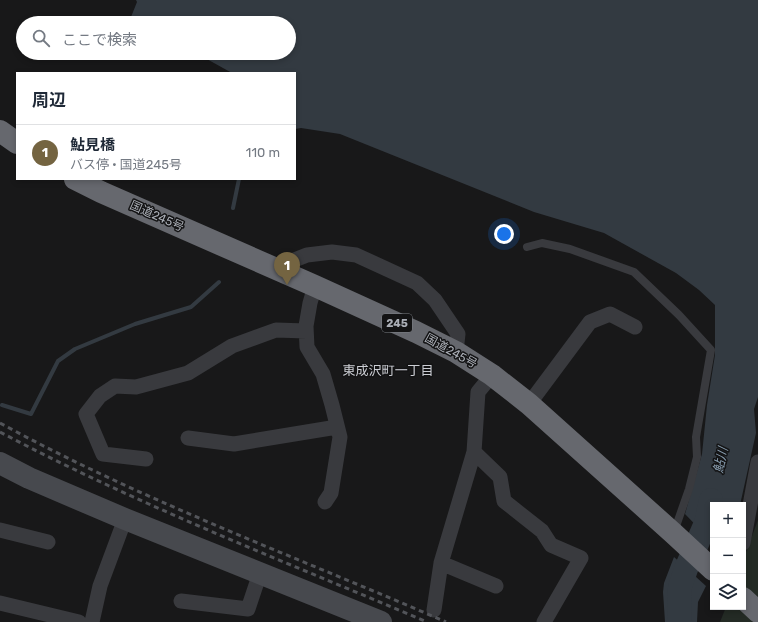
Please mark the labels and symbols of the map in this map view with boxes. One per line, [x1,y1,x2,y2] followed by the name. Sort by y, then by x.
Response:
[128,198,186,234] street label: 国道245号
[494,224,514,244] your location
[274,252,300,285] pin: 1
[382,314,412,332] road number: 245
[422,331,480,371] street label: 国道245号
[342,363,434,378] district label: 東成沢町一丁目
[710,444,731,474] water label: 鮎川

